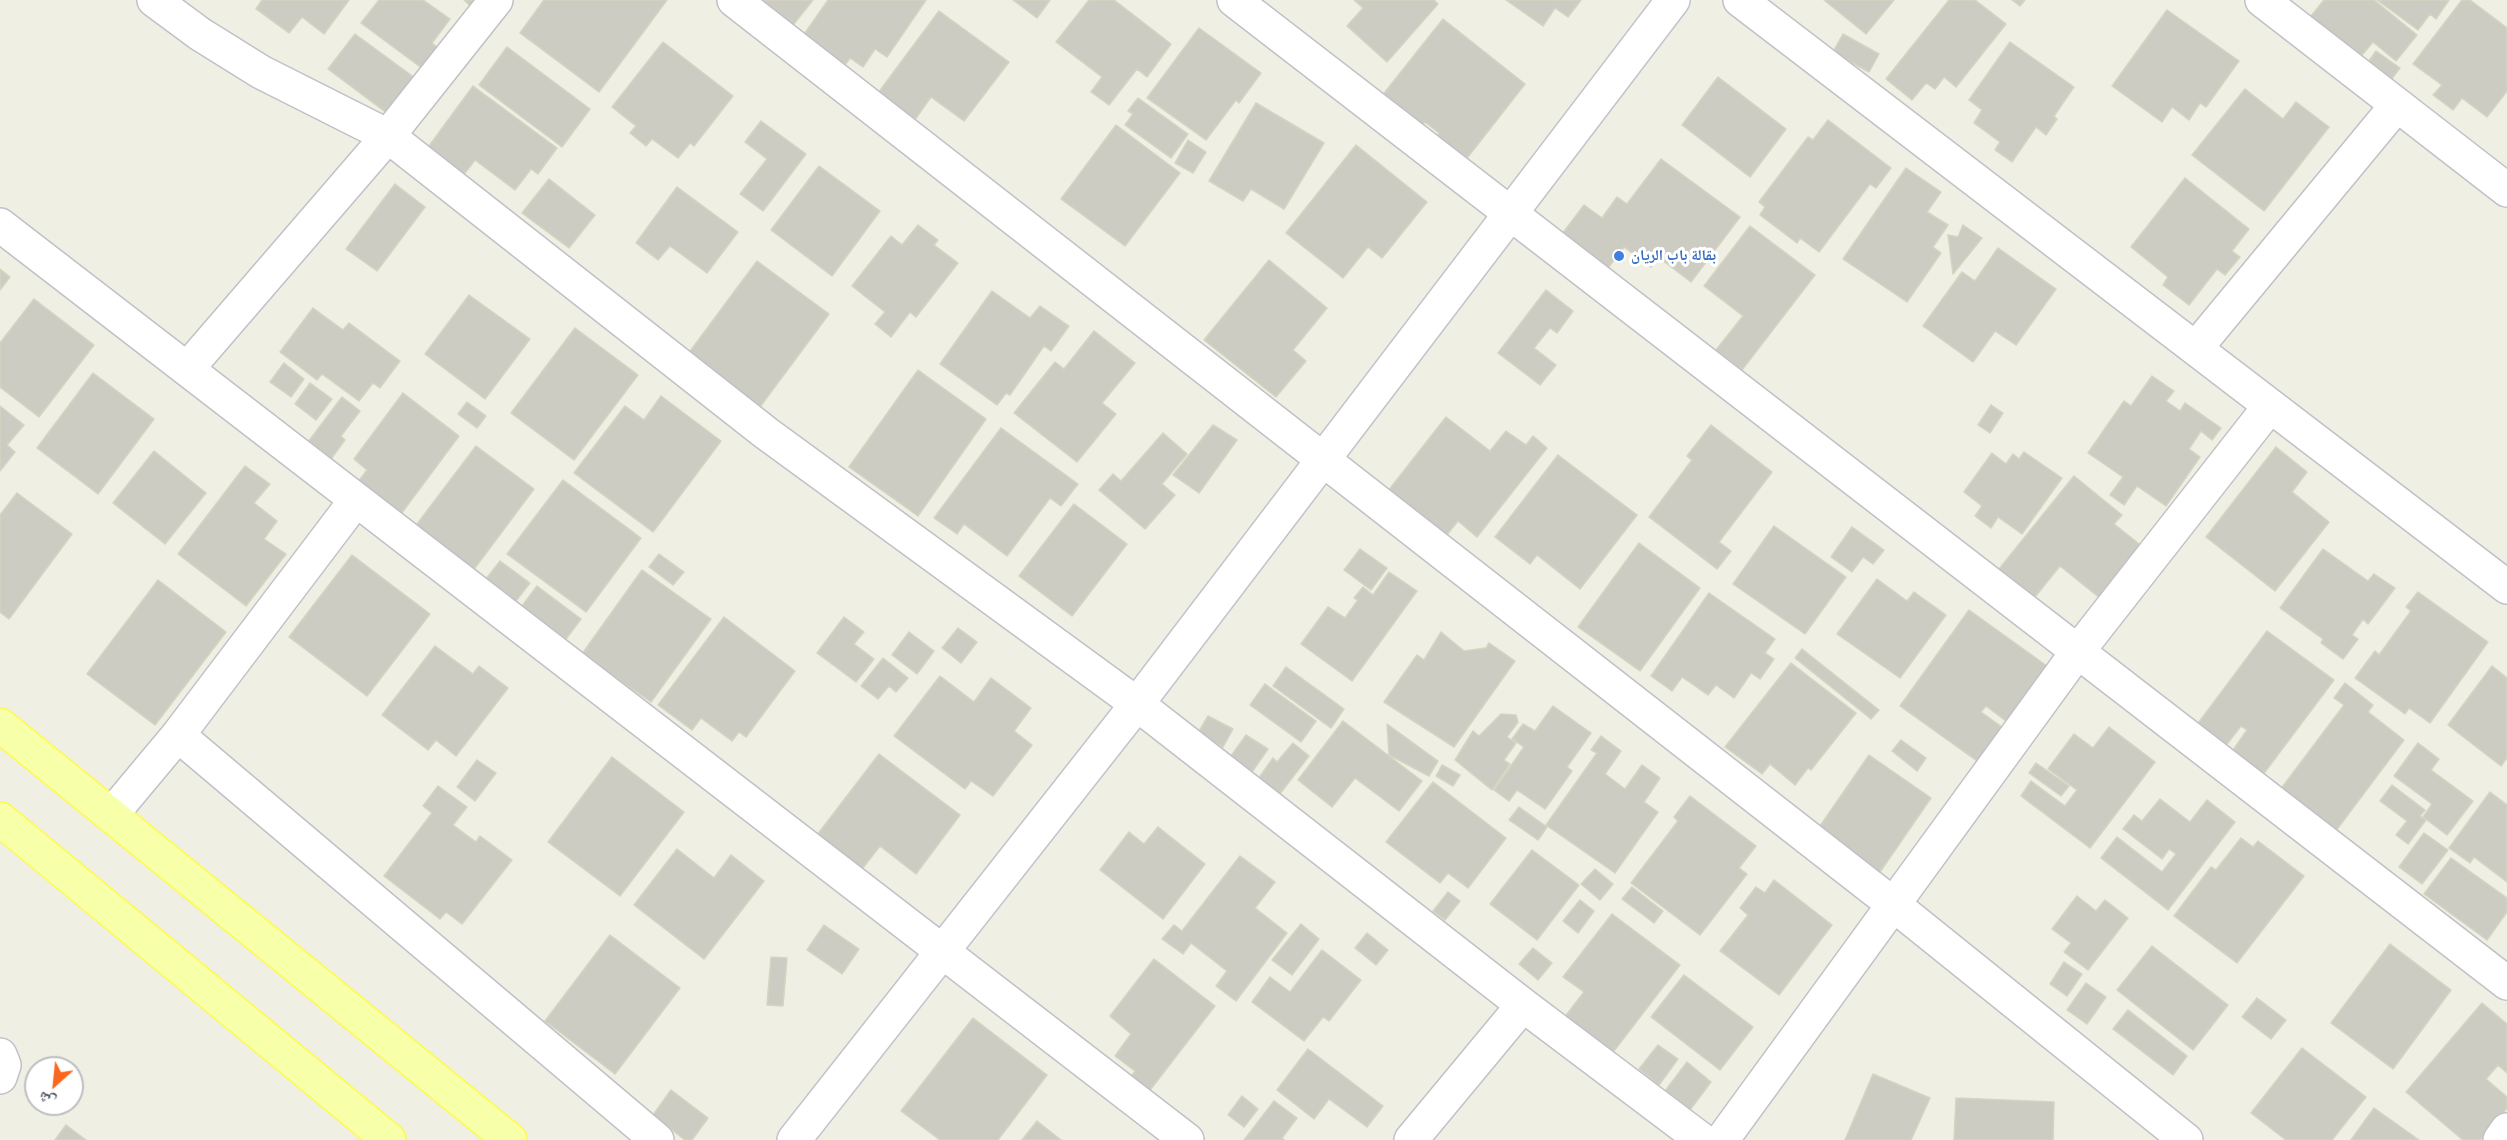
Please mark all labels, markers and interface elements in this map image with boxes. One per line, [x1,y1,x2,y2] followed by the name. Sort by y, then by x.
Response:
[1631,247,1716,265] place label: بقالة باب الريان
[1612,249,1626,263] marker: بقالة باب الريان
[24,1056,84,1116] north arrow
[34,1087,59,1114] text: ش

